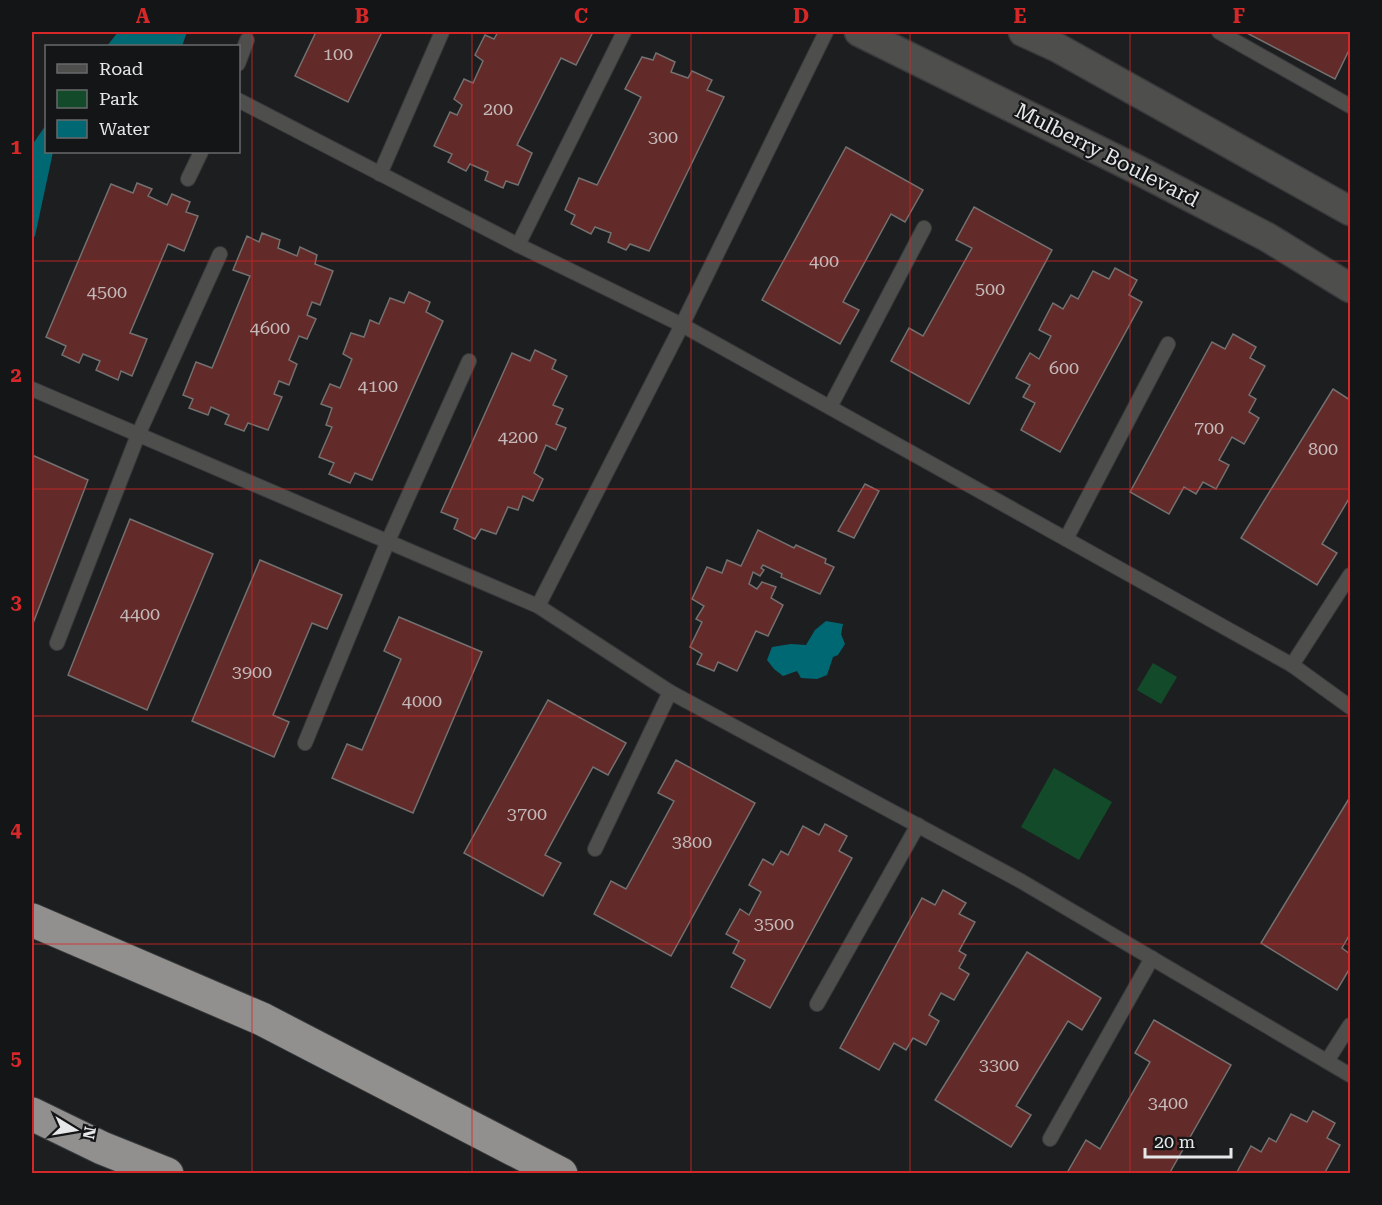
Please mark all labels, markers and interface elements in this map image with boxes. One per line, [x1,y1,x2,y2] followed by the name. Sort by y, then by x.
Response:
[136,4,151,28] text: A
[355,4,369,28] text: B
[574,4,588,28] text: C
[793,4,809,28] text: D
[1014,4,1027,28] text: E
[1233,4,1245,28] text: F
[323,43,353,64] house number: 100
[45,45,240,153] legend
[99,58,144,79] text: Road
[99,88,139,109] text: Park
[483,98,513,119] house number: 200
[1011,98,1203,212] street label: Mulberry Boulevard
[99,118,150,139] text: Water
[648,126,678,147] house number: 300
[10,135,22,159] text: 1
[809,250,839,271] house number: 400
[975,278,1005,299] house number: 500
[87,281,127,302] house number: 4500
[250,317,290,338] house number: 4600
[1049,357,1079,378] house number: 600
[10,363,22,387] text: 2
[358,375,398,396] house number: 4100
[1194,417,1224,438] house number: 700
[498,426,538,447] house number: 4200
[1308,438,1338,459] house number: 800
[10,590,22,614] text: 3
[120,603,160,624] house number: 4400
[232,661,272,682] house number: 3900
[402,690,442,711] house number: 4000
[507,803,547,824] house number: 3700
[10,818,22,842] text: 4
[672,831,712,852] house number: 3800
[754,913,794,934] house number: 3500
[10,1046,22,1070] text: 5
[979,1054,1019,1075] house number: 3300
[1148,1092,1188,1113] house number: 3400
[45,1100,105,1160] north arrow
[1145,1121,1230,1159] scale bar
[79,1125,100,1141] text: N
[1154,1131,1195,1152] text: 20 m

